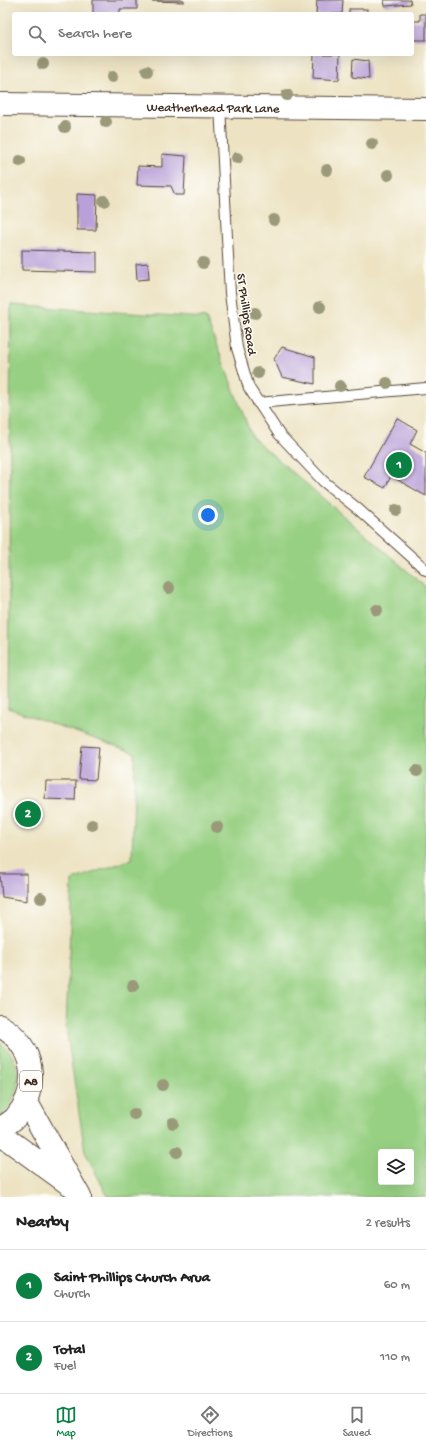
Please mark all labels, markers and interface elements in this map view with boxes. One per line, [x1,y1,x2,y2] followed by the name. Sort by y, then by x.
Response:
[12,12,414,56] search box
[26,23,48,45] icon: search
[58,25,132,43] text: Search here
[146,101,280,117] street label: Weatherhead Park Lane
[232,273,259,357] street label: ST Phillips Road
[386,450,412,480] pin: 1
[198,505,218,525] your location
[15,799,41,829] pin: 2
[20,1071,42,1091] road number: A8
[378,1149,414,1185] map controls
[378,1149,414,1185] button: layers
[16,1213,69,1233] text: Nearby
[365,1216,410,1231] text: 2 results
[54,1269,210,1287] text: Saint Phillips Church Arua
[26,1278,32,1293] text: 1
[384,1278,410,1293] text: 60 m
[54,1287,90,1302] text: Church
[54,1341,85,1359] text: Total
[26,1350,32,1365] text: 2
[380,1350,410,1365] text: 110 m
[54,1359,76,1374] text: Fuel
[55,1404,77,1440] tab: Map
[188,1404,232,1440] tab: Directions
[343,1404,371,1440] tab: Saved

